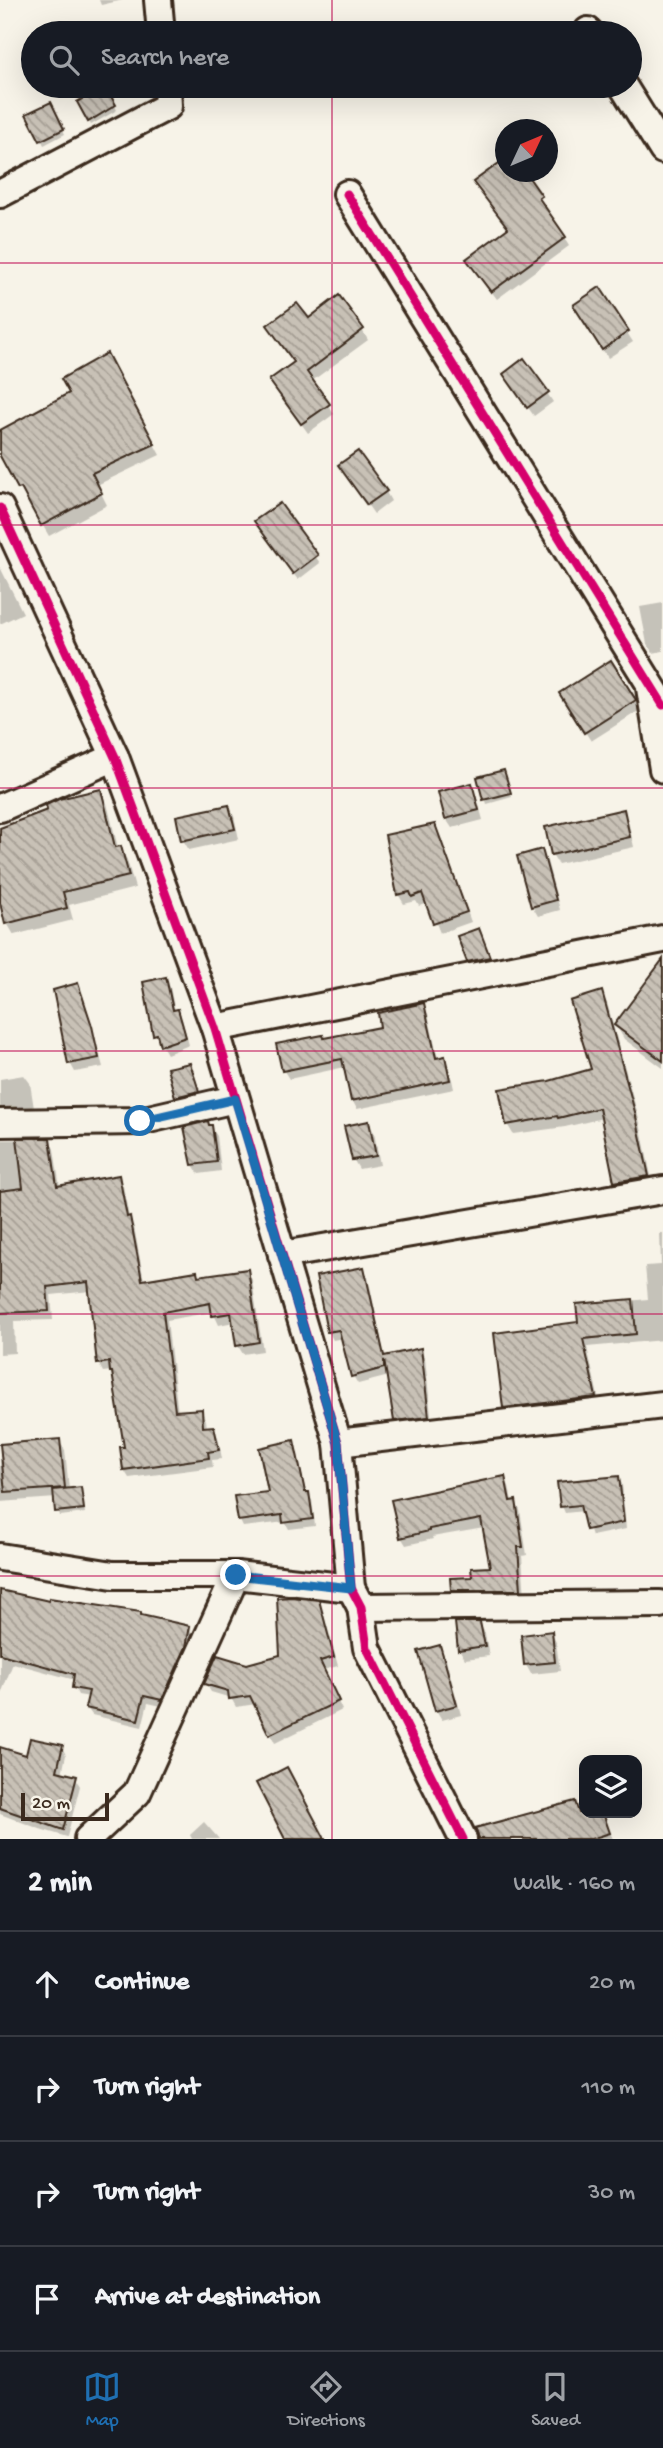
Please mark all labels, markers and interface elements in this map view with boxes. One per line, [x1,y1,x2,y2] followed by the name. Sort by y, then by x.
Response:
[21,21,642,98] search box
[45,41,83,79] icon: search
[101,44,229,75] text: Search here
[495,119,558,182] north arrow
[124,1105,155,1136] route start
[220,1559,251,1590] route end
[579,1755,642,1818] map controls
[579,1755,642,1818] button: layers
[21,1790,108,1822] scale bar
[32,1793,70,1816] text: 20 m
[28,1867,92,1902] text: 2 min
[513,1871,635,1898] text: Walk · 160 m
[28,1965,66,2003] icon: ahead
[95,1968,189,1999] text: Continue
[589,1970,635,1997] text: 20 m
[28,2070,66,2108] icon: right
[95,2073,199,2104] text: Turn right
[582,2075,635,2102] text: 110 m
[28,2175,66,2213] icon: right
[95,2178,199,2209] text: Turn right
[588,2180,635,2207] text: 30 m
[28,2280,66,2318] icon: arrive
[95,2283,320,2314] text: Arrive at destination
[83,2368,121,2433] tab: Map
[288,2368,365,2433] tab: Directions
[531,2368,580,2433] tab: Saved

